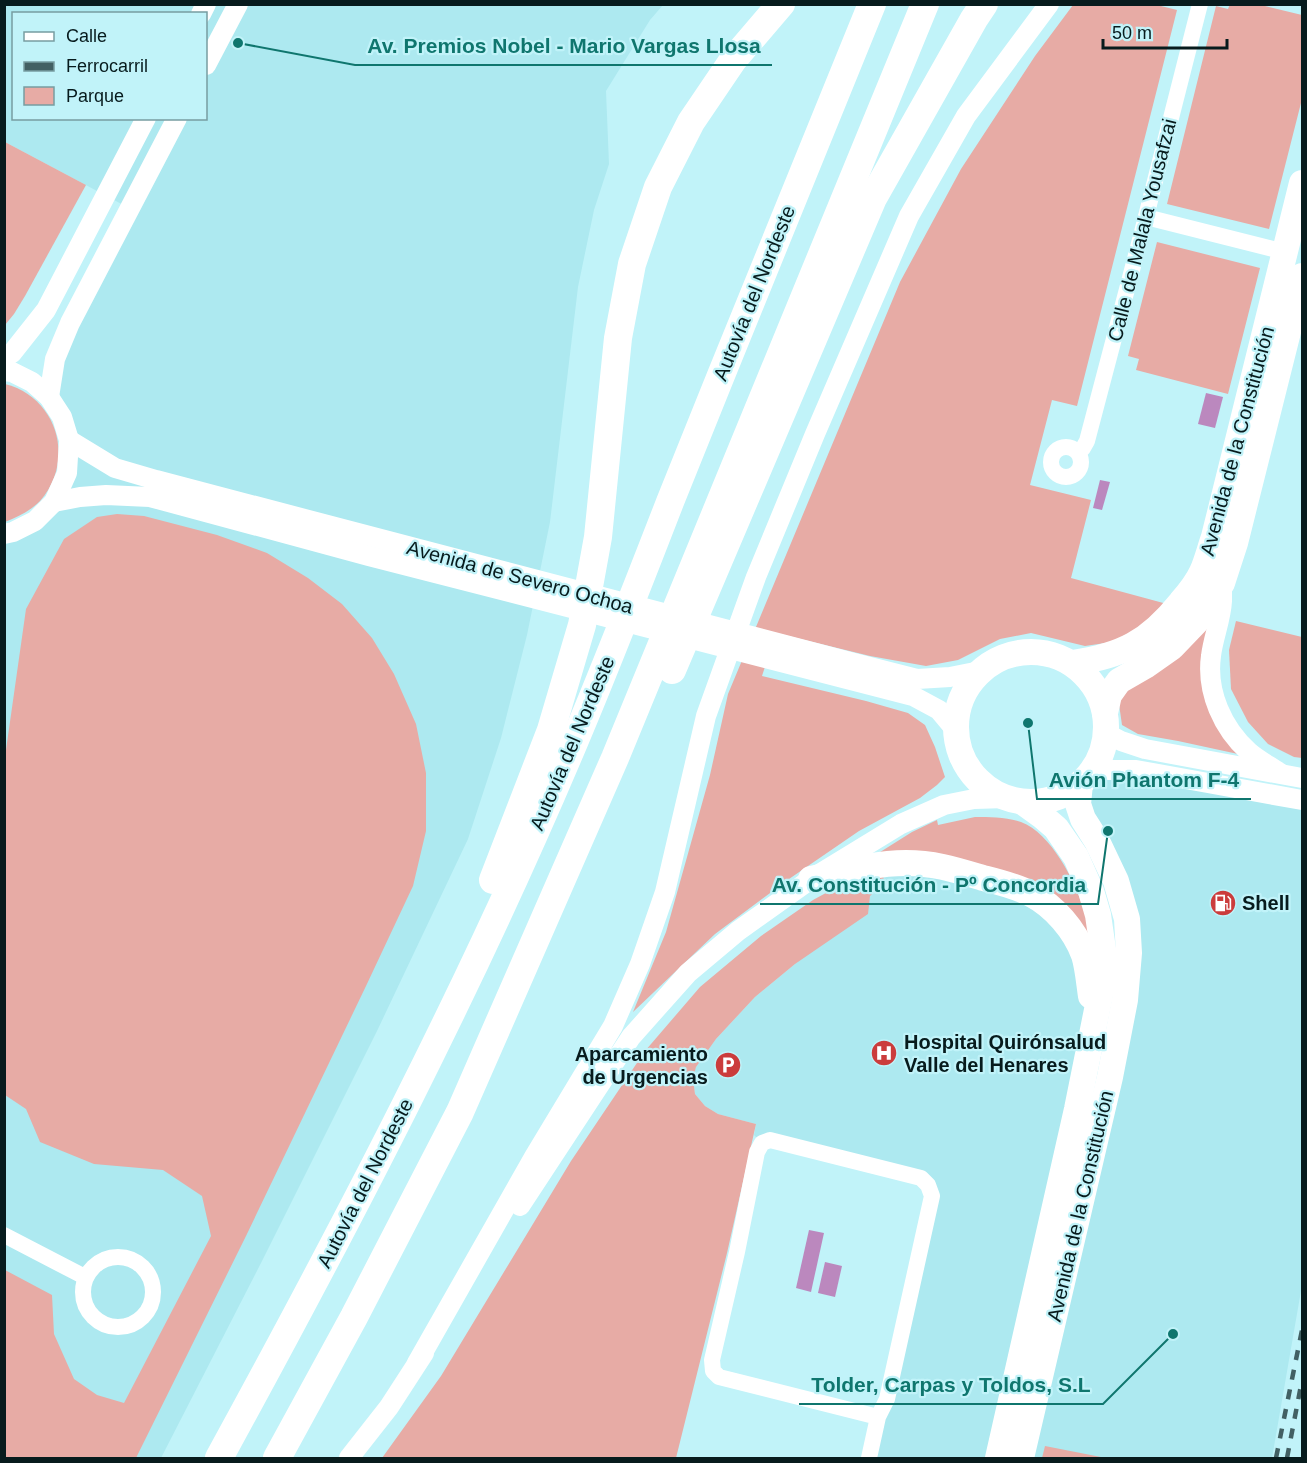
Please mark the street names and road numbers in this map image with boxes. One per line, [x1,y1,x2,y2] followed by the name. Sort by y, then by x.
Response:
[1104,116,1180,344] street label: Calle de Malala Yousafzai
[709,202,799,384] street label: Autovía del Nordeste
[1196,324,1278,558] street label: Avenida de la Constitución
[405,536,636,618] street label: Avenida de Severo Ochoa
[525,653,619,833] street label: Autovía del Nordeste
[1043,1088,1117,1324] street label: Avenida de la Constitución
[313,1095,417,1271] street label: Autovía del Nordeste

